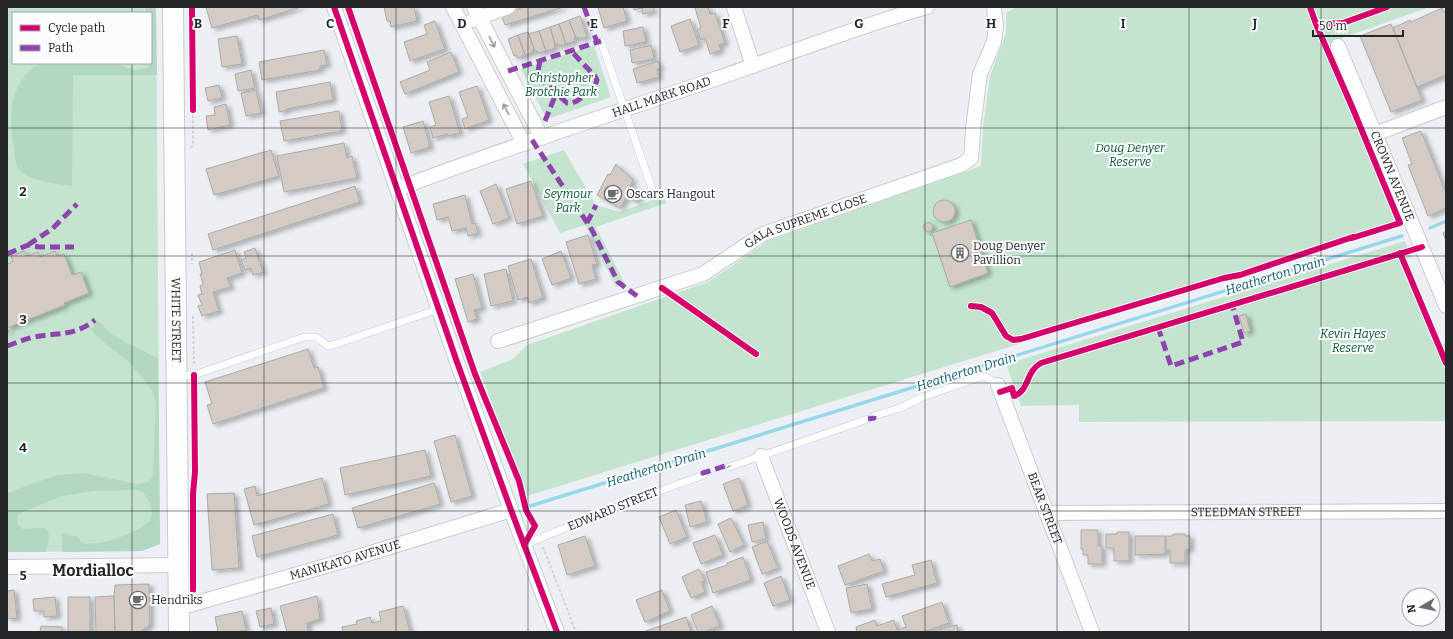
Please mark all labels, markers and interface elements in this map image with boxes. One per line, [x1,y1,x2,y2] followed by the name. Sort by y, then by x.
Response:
[12,12,152,64] legend
[1313,12,1403,38] scale bar
[194,16,202,31] text: B
[326,16,334,31] text: C
[457,16,467,31] text: D
[590,16,598,31] text: E
[722,16,730,31] text: F
[854,16,864,31] text: G
[986,16,996,31] text: H
[1121,16,1126,31] text: I
[1252,16,1258,31] text: J
[1319,19,1348,33] text: 50 m
[48,21,106,35] text: Cycle path
[489,35,497,47] one-way arrow
[48,41,74,55] text: Path
[525,71,598,99] park label: Christopher Brotchie Park
[610,74,713,120] street label: HALL MARK ROAD
[502,103,509,115] one-way arrow
[1368,129,1417,223] street label: CROWN AVENUE
[1095,141,1166,169] park label: Doug Denyer Reserve
[19,184,27,199] text: 2
[603,184,623,204] cafe icon: Oscars Hangout
[544,187,593,215] park label: Seymour Park
[626,187,716,201] place label: Oscars Hangout
[742,191,869,251] street label: GALA SUPREME CLOSE
[973,239,1046,267] place label: Doug Denyer Pavillion
[950,243,970,263] building icon: Doug Denyer Pavillion
[1224,253,1327,298] water label: Heatherton Drain
[169,277,183,363] street label: WHITE STREET
[19,312,27,327] text: 3
[1320,327,1386,355] park label: Kevin Hayes Reserve
[915,349,1018,394] water label: Heatherton Drain
[19,440,27,455] text: 4
[605,445,708,490] water label: Heatherton Drain
[1025,470,1065,546] street label: BEAR STREET
[566,484,660,534] street label: EDWARD STREET
[771,496,818,591] street label: WOODS AVENUE
[1191,505,1301,519] street label: STEEDMAN STREET
[288,537,402,583] street label: MANIKATO AVENUE
[52,561,134,580] district label: Mordialloc
[19,568,27,583] text: 5
[1401,587,1441,627] north arrow
[128,590,148,610] cafe icon: Hendriks
[151,593,203,607] place label: Hendriks
[1404,603,1419,614] text: N

